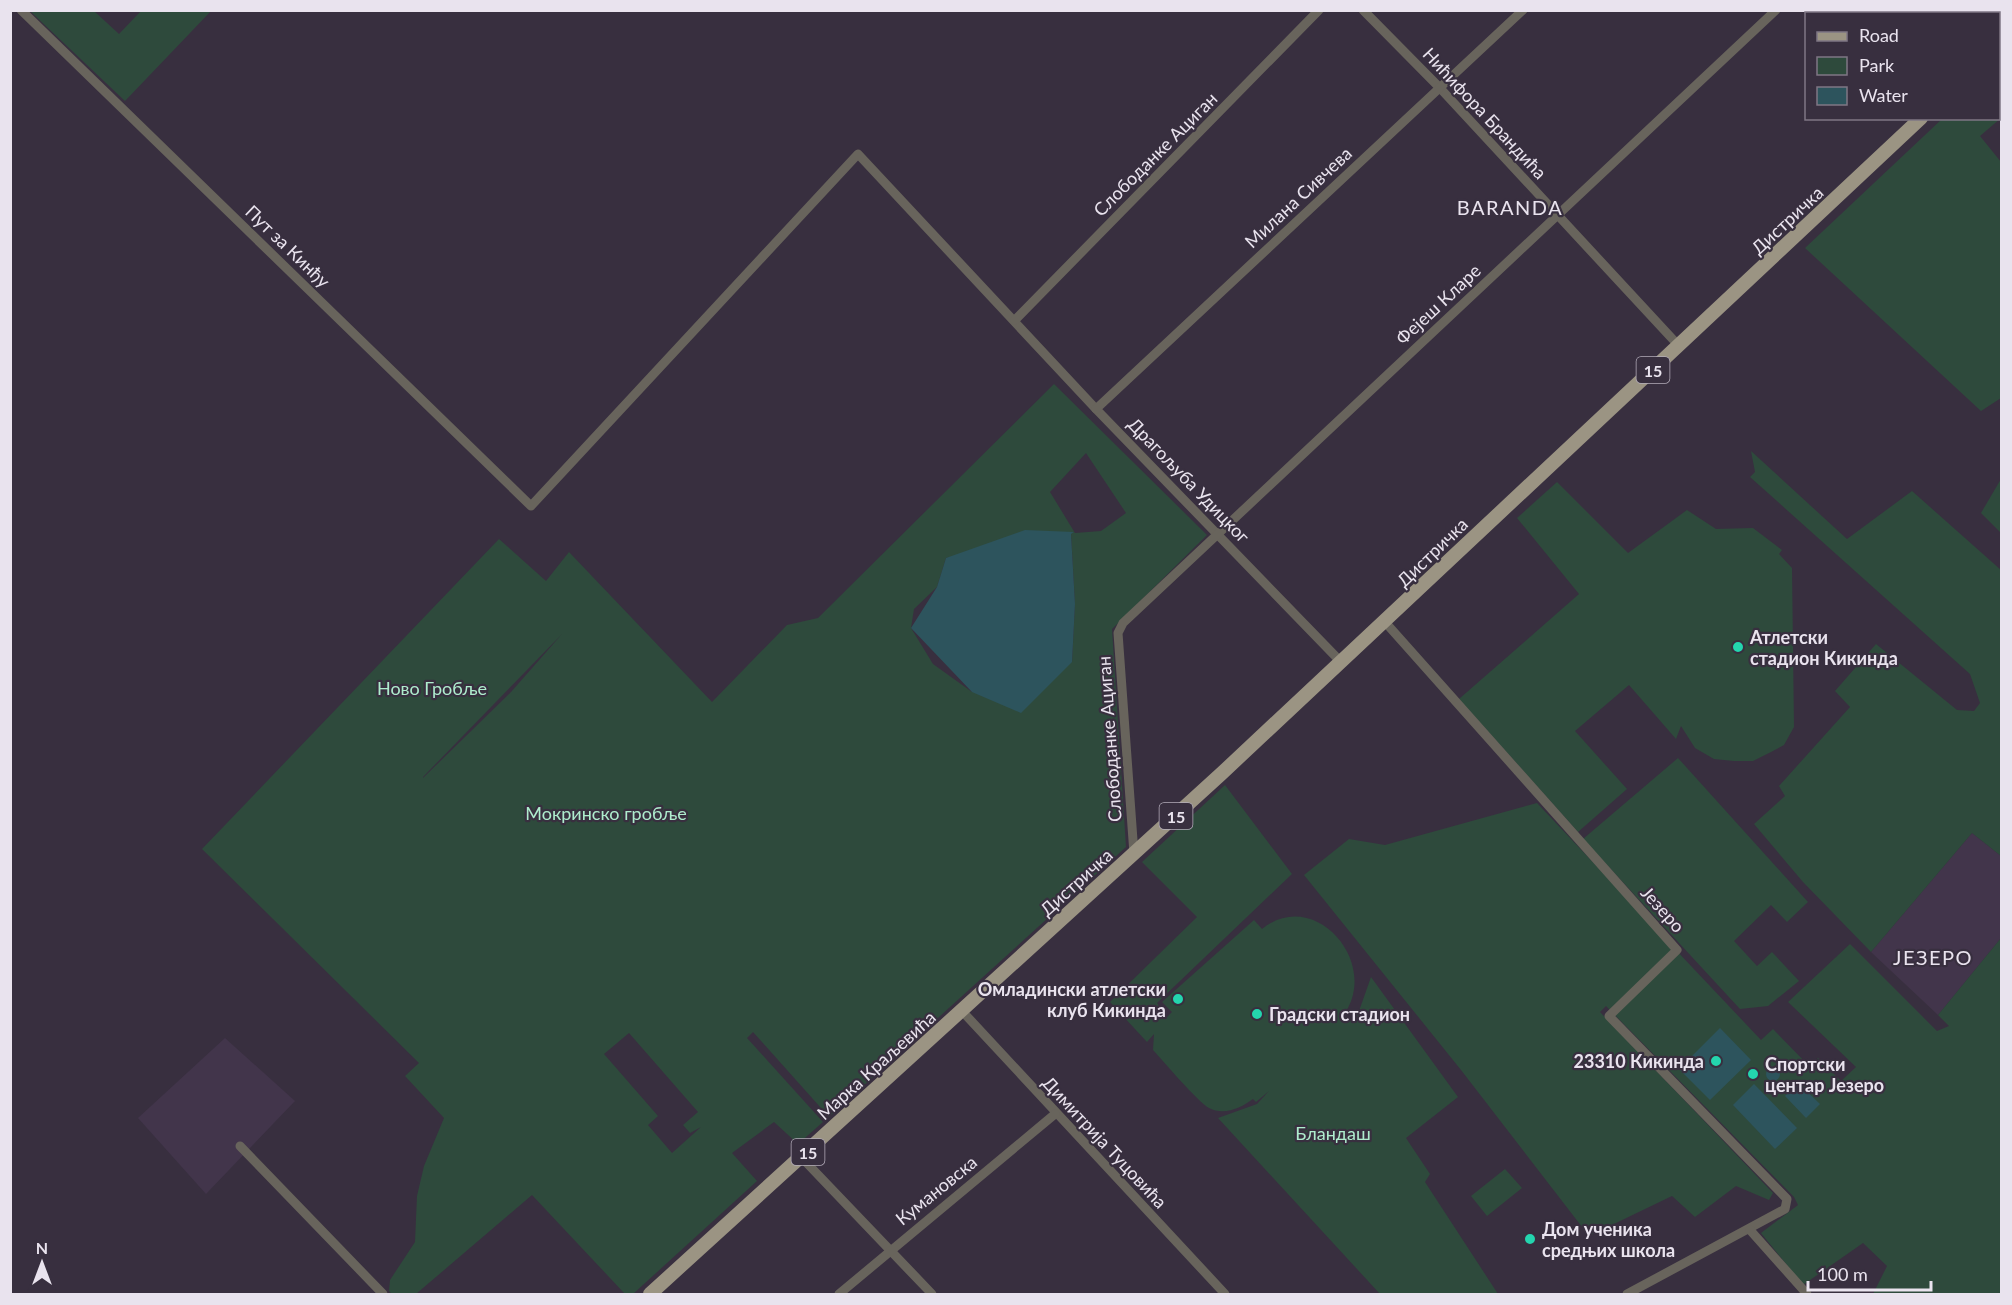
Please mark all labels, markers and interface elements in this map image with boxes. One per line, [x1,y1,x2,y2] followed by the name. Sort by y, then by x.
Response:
[1805,12,2000,120] legend
[1859,24,1899,46] text: Road
[1418,43,1552,183] street label: Нићифора Брандића
[1859,54,1895,76] text: Park
[1859,84,1908,106] text: Water
[1088,87,1222,221] street label: Слободанке Ациган
[1240,142,1356,252] street label: Милана Сивчева
[1747,181,1827,259] street label: Дистричка
[1457,195,1563,219] district label: BARANDA
[241,200,335,292] street label: Пут за Кинђу
[1391,259,1485,349] street label: Фејеш Кларе
[1636,357,1670,383] road number: 15
[1124,413,1255,548] street label: Драгољуба Удицког
[1392,513,1472,591] street label: Дистричка
[1749,626,1898,669] place label: Атлетски стадион Кикинда
[1731,640,1745,654] marker: Атлетски стадион Кикинда
[1092,655,1126,823] street label: Слободанке Ациган
[377,677,487,699] park label: Ново Гробље
[525,802,687,824] park label: Мокринско гробље
[1160,803,1192,829] road number: 15
[1035,844,1117,920] street label: Дистричка
[1637,881,1689,937] street label: Језеро
[1893,945,1973,969] district label: ЈЕЗЕРО
[978,978,1166,1021] place label: Омладински атлетски клуб Кикинда
[1171,992,1185,1006] marker: Омладински атлетски клуб Кикинда
[1269,1003,1410,1025] place label: Градски стадион
[812,1006,940,1124] street label: Марка Краљевића
[1250,1007,1264,1021] marker: Градски стадион
[1574,1050,1704,1072] place label: 23310 Кикинда
[1765,1053,1884,1096] place label: Спортски центар Језеро
[1709,1054,1723,1068] marker: 23310 Кикинда
[1746,1067,1760,1081] marker: Спортски центар Језеро
[1038,1071,1172,1213] street label: Димитрија Туцовића
[1295,1122,1371,1144] park label: Бландаш
[792,1139,824,1165] road number: 15
[891,1151,981,1229] street label: Кумановска
[1542,1218,1675,1261] place label: Дом ученика средњих школа
[1523,1232,1537,1246] marker: Дом ученика средњих школа
[12,1233,72,1293] north arrow
[36,1238,48,1257] text: N
[1808,1254,1931,1292] scale bar
[1817,1263,1868,1285] text: 100 m

